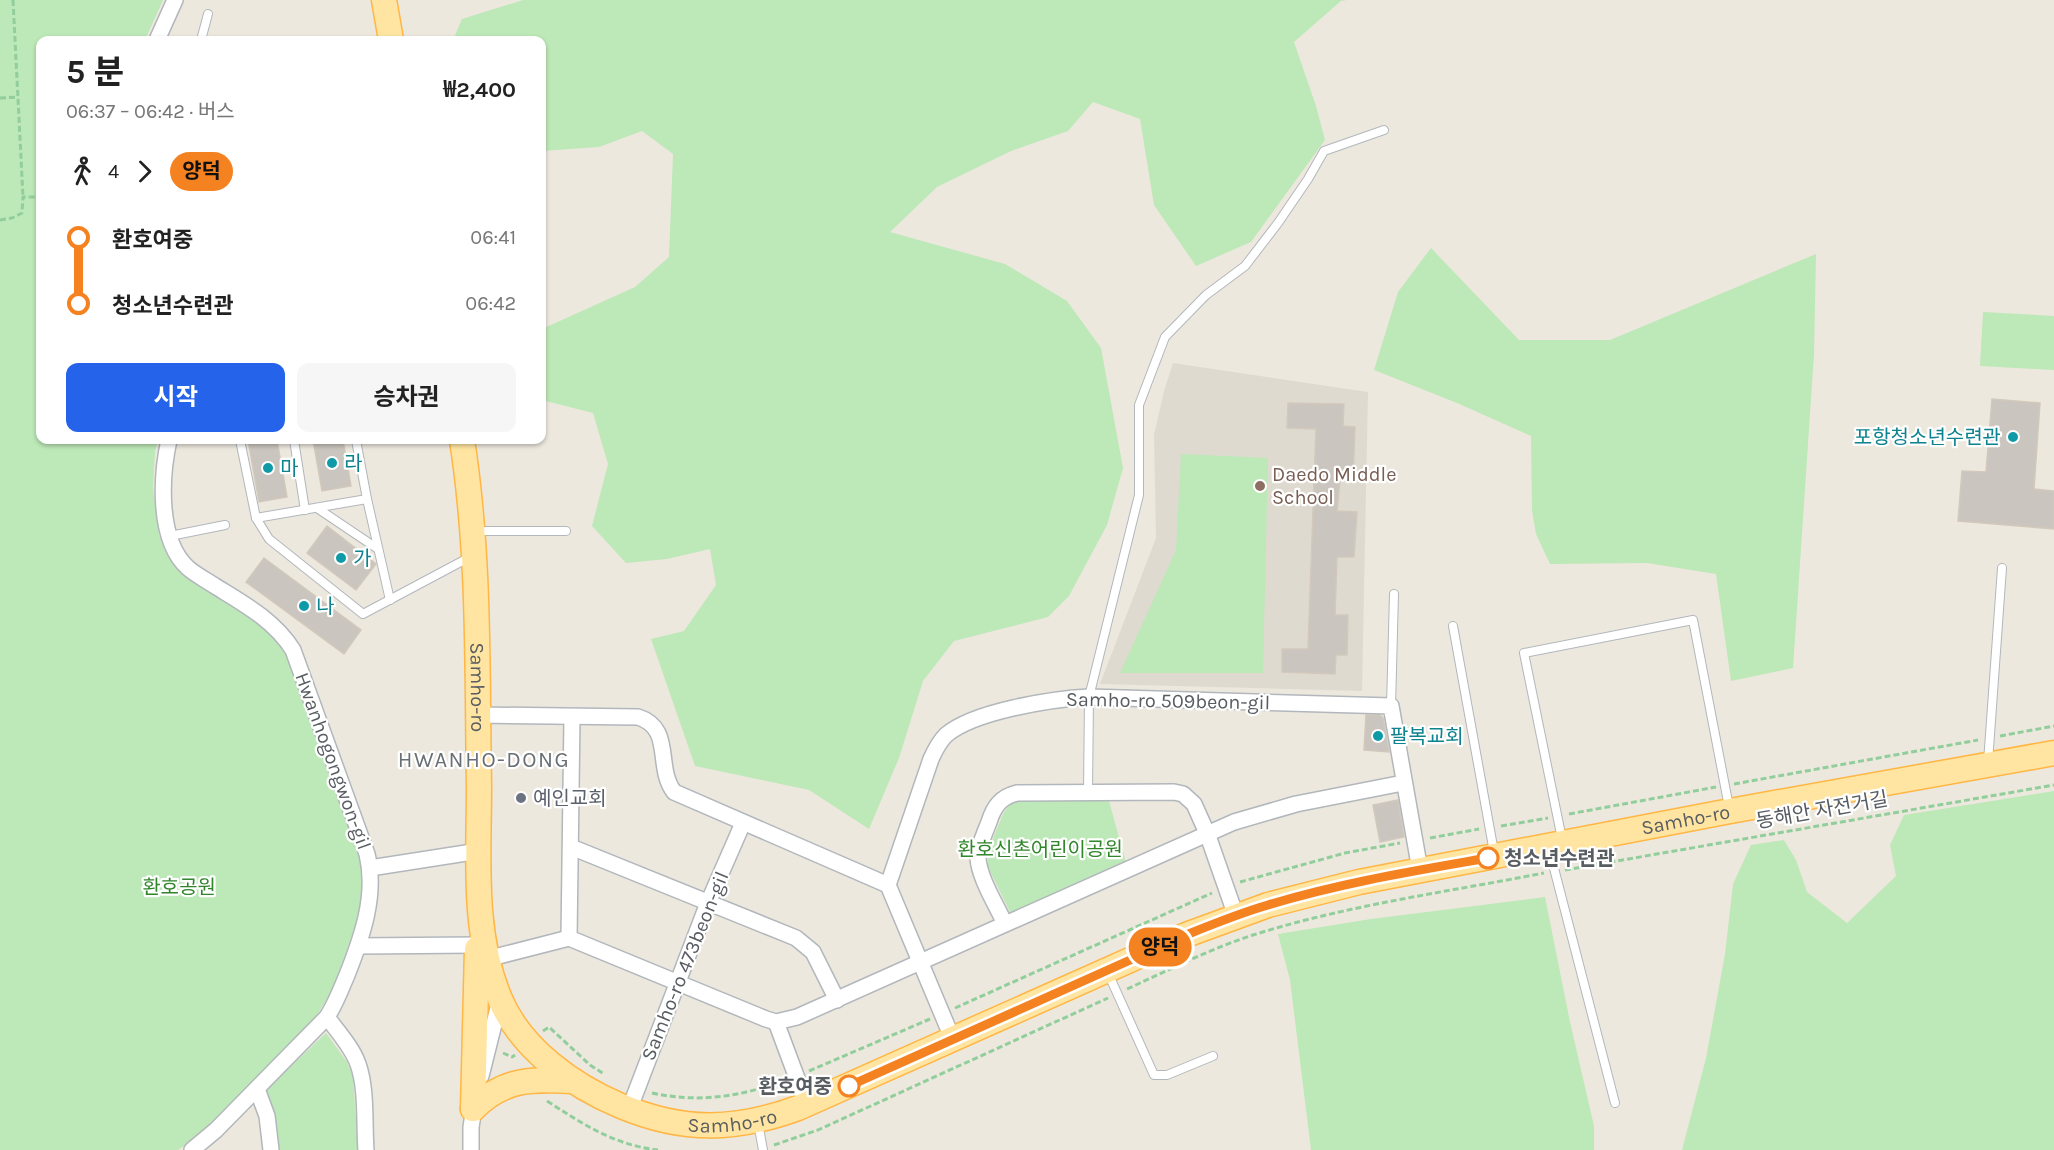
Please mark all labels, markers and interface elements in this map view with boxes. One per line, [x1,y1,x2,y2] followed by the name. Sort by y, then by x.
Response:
[66,53,124,91] text: 5 분
[443,77,516,103] text: ₩2,400
[66,100,235,123] text: 06:37 – 06:42 · 버스
[66,155,99,188] icon: walk
[128,155,161,188] icon: forward
[182,159,221,183] text: 양덕
[108,160,119,183] text: 4
[470,226,516,249] text: 06:41
[112,227,193,253] text: 환호여중
[465,292,516,315] text: 06:42
[112,293,233,319] text: 청소년수련관
[66,363,285,432] button: 시작
[297,363,516,432] button: 승차권
[1854,426,2001,449] place label: 포항청소년수련관
[2006,430,2020,444] marker: 포항청소년수련관
[344,452,362,475] place label: 라
[325,456,339,470] marker: 라
[280,457,298,480] place label: 마
[261,461,275,475] marker: 마
[1272,463,1396,509] place label: Daedo Middle School
[1253,479,1267,493] marker: Daedo Middle School
[353,547,371,570] place label: 가
[334,551,348,565] marker: 가
[316,595,334,618] place label: 나
[297,599,311,613] marker: 나
[466,642,490,732] street label: Samho-ro
[290,669,376,853] street label: Hwanhogongwon-gil
[1066,688,1270,714] street label: Samho-ro 509beon-gil
[1390,725,1464,748] place label: 팔복교회
[1371,729,1385,743] marker: 팔복교회
[398,747,570,773] district label: HWANHO-DONG
[533,787,607,810] place label: 예인교회
[1754,787,1890,833] street label: 동해안 자전거길
[514,791,528,805] marker: 예인교회
[1639,800,1732,839] street label: Samho-ro
[957,838,1123,861] park label: 환호신촌어린이공원
[1477,847,1499,869] marker: 청소년수련관
[1504,847,1615,870] place label: 청소년수련관
[637,868,733,1064] street label: Samho-ro 473beon-gil
[142,876,216,899] park label: 환호공원
[1133,928,1187,966] line badge: 양덕
[1141,935,1179,959] text: 양덕
[758,1075,832,1098] place label: 환호여중
[838,1075,860,1097] marker: 환호여중
[687,1104,780,1137] street label: Samho-ro

